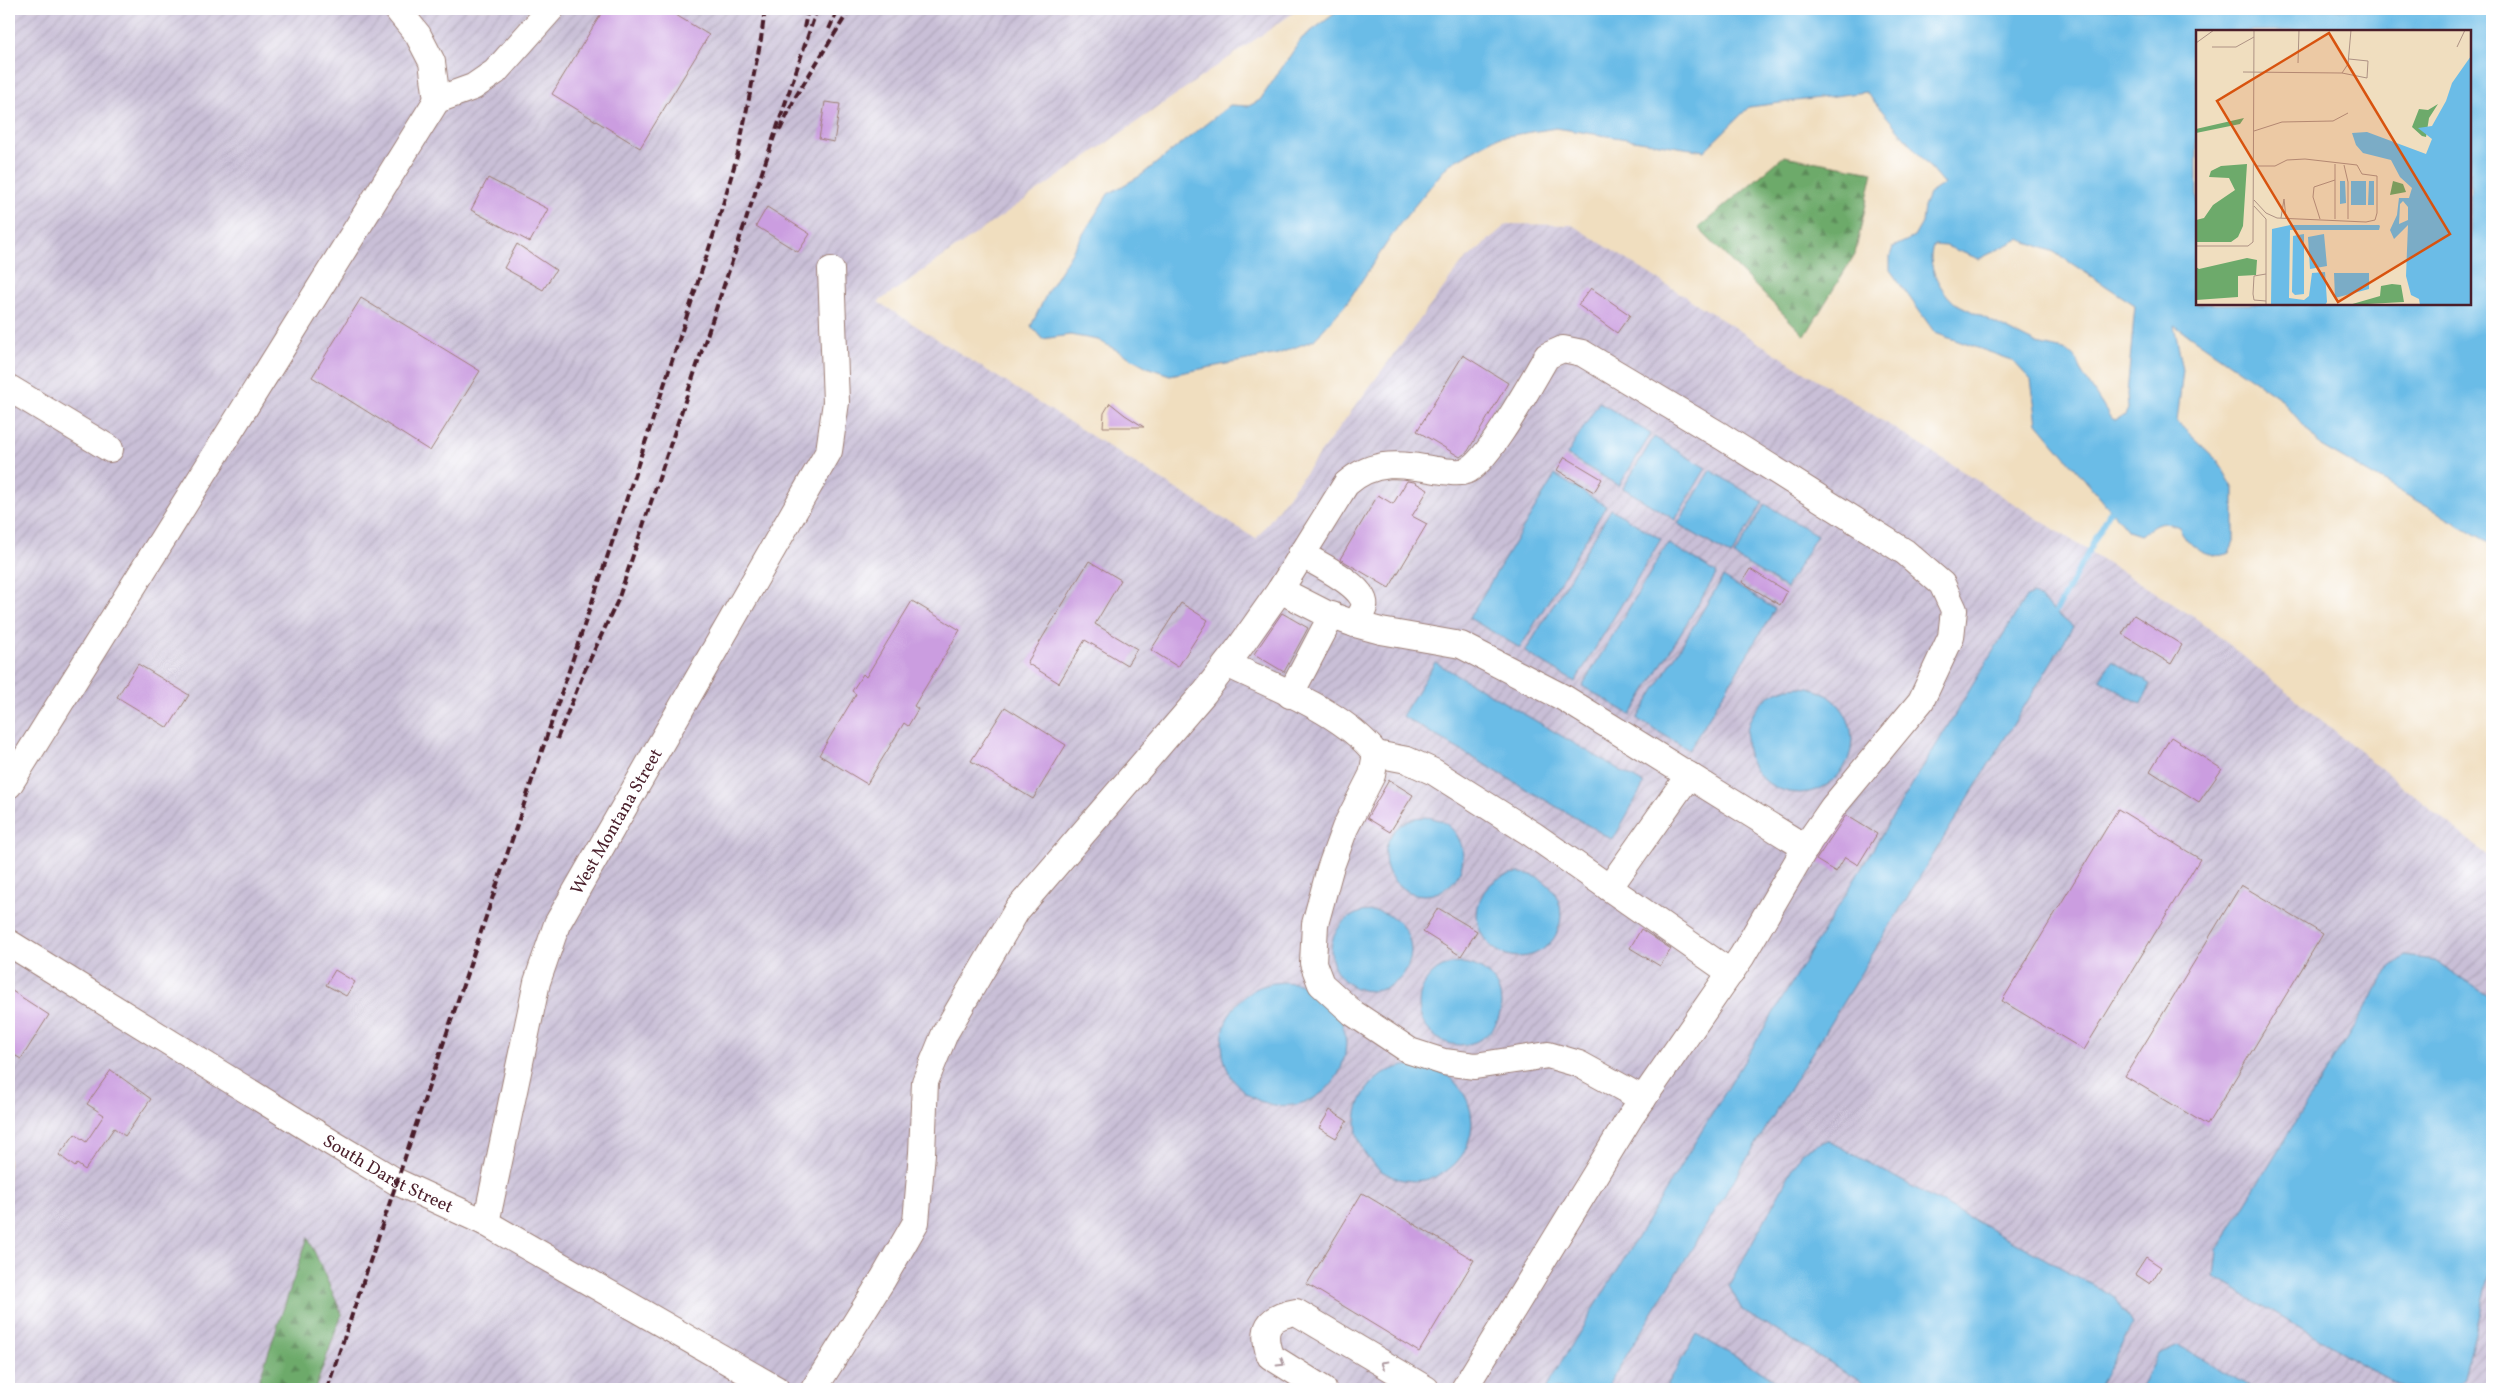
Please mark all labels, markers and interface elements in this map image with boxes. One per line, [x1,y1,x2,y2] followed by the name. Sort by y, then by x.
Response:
[2196,30,2471,305] inset map
[565,744,669,900] street label: West Montana Street
[318,1129,457,1220] street label: South Darst Street
[1275,1357,1284,1366] one-way arrow
[1381,1361,1390,1371] one-way arrow

